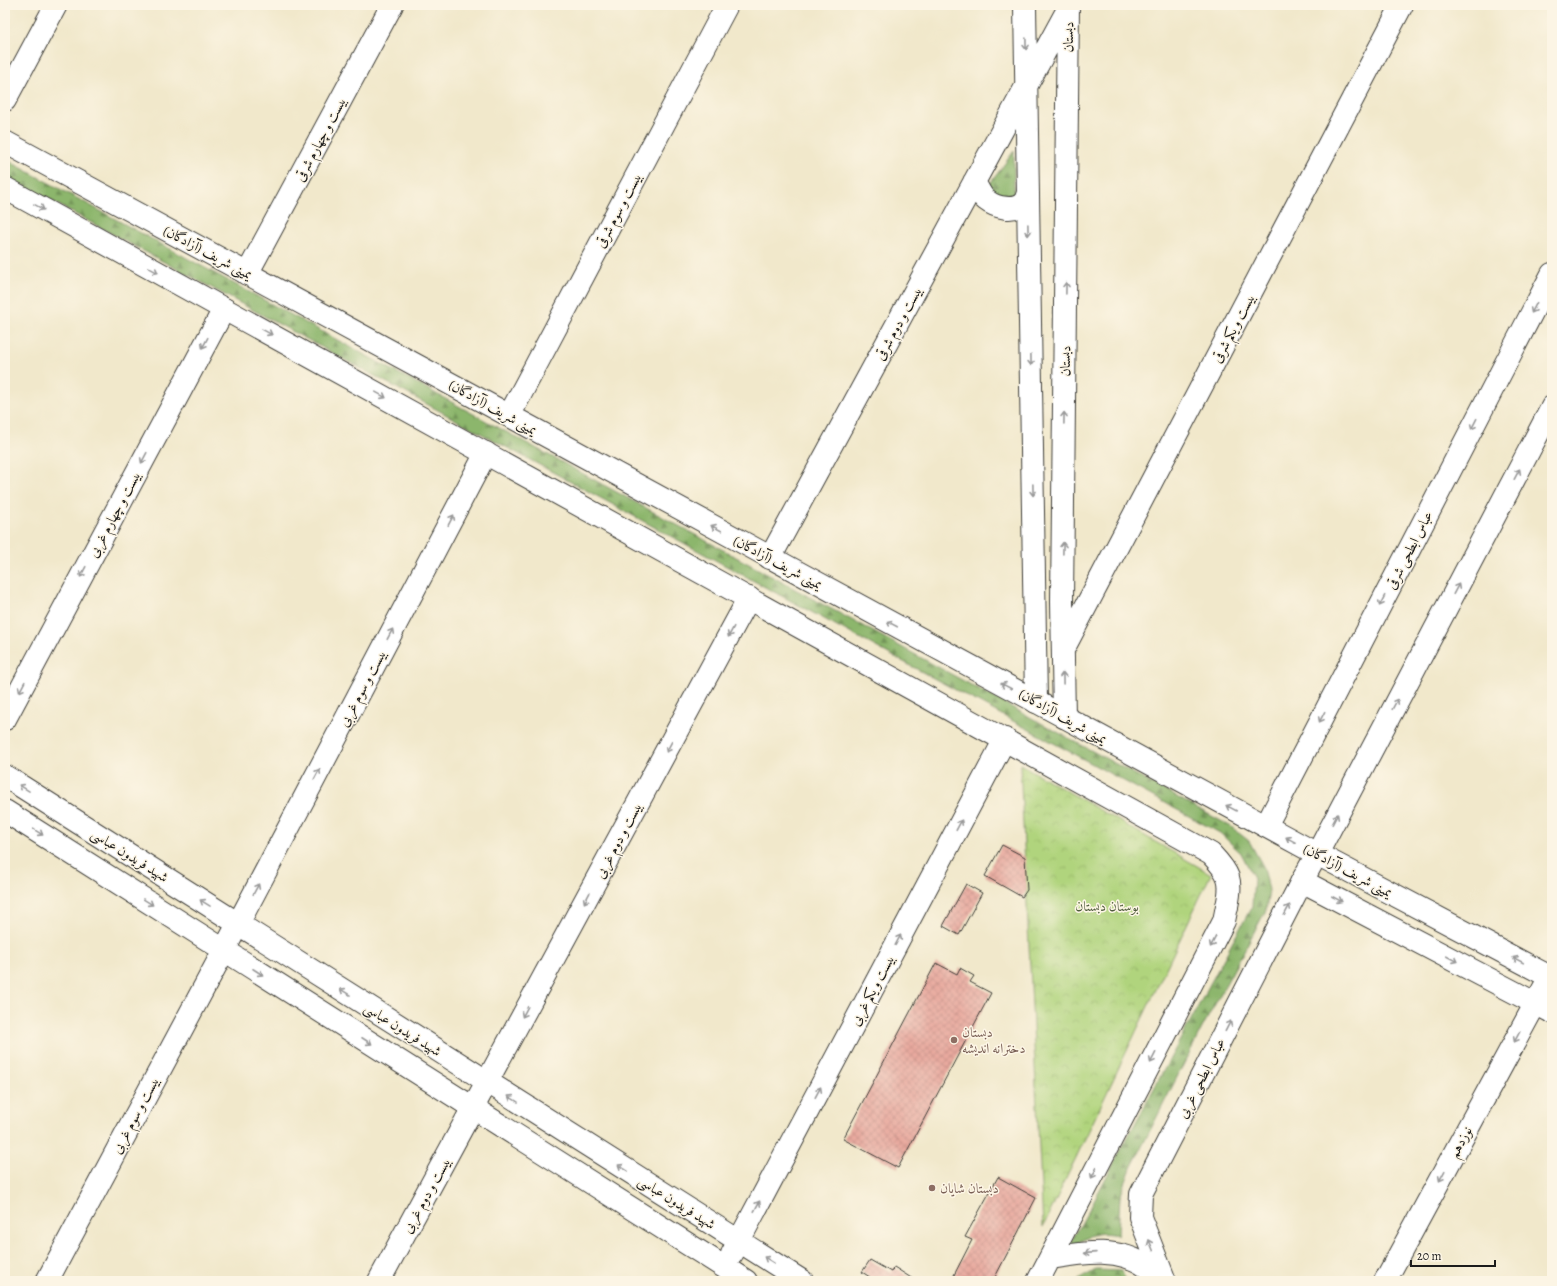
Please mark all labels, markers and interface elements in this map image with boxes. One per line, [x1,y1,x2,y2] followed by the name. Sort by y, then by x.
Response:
[1059,21,1078,53] street label: دبستان
[1022,37,1029,50] one-way arrow
[290,94,353,186] street label: بیست و چهارم شرقی
[591,169,649,253] street label: بیست و سوم شرقی
[33,204,45,211] one-way arrow
[160,221,256,284] street label: یمینی شریف (آزادگان)
[1024,223,1032,236] one-way arrow
[147,266,159,274] one-way arrow
[1062,282,1070,295] one-way arrow
[870,283,929,365] street label: بیست و دوم شرقی
[1207,290,1263,368] street label: بیست و یکم شرقی
[1530,302,1537,314] one-way arrow
[261,329,273,337] one-way arrow
[201,337,209,349] one-way arrow
[1056,345,1075,377] street label: دبستان
[1027,353,1034,366] one-way arrow
[445,375,540,440] street label: یمینی شریف (آزادگان)
[375,392,387,399] one-way arrow
[1060,412,1068,425] one-way arrow
[1470,418,1477,430] one-way arrow
[140,452,147,464] one-way arrow
[84,468,148,562] street label: بیست و چهارم غربی
[1513,469,1521,481] one-way arrow
[1029,483,1037,496] one-way arrow
[1382,508,1437,593] street label: عباس ابطحی شرقی
[448,514,455,526] one-way arrow
[711,524,723,532] one-way arrow
[730,531,826,594] street label: یمینی شریف (آزادگان)
[1059,542,1067,555] one-way arrow
[79,566,86,578] one-way arrow
[1453,584,1460,596] one-way arrow
[1378,595,1385,607] one-way arrow
[886,619,898,627] one-way arrow
[727,626,734,638] one-way arrow
[387,629,395,641] one-way arrow
[334,646,393,732] street label: بیست و سوم غربی
[1059,672,1067,685] one-way arrow
[18,681,25,693] one-way arrow
[1001,681,1013,689] one-way arrow
[1015,684,1110,749] street label: یمینی شریف (آزادگان)
[1392,699,1400,711] one-way arrow
[1318,711,1326,723] one-way arrow
[665,740,672,752] one-way arrow
[313,768,321,780] one-way arrow
[19,784,30,792] one-way arrow
[590,799,649,883] street label: بیست و دوم غربی
[1226,803,1238,811] one-way arrow
[1332,814,1339,826] one-way arrow
[956,819,964,831] one-way arrow
[87,824,172,887] street label: شهید فریدون عباسی
[32,829,44,837] one-way arrow
[1285,836,1297,843] one-way arrow
[1300,839,1396,902] street label: یمینی شریف (آزادگان)
[253,883,260,895] one-way arrow
[583,892,590,904] one-way arrow
[1330,896,1342,903] one-way arrow
[1075,897,1139,916] park label: بوستان دبستان
[142,898,153,906] one-way arrow
[200,899,211,907] one-way arrow
[1284,904,1291,916] one-way arrow
[895,934,903,946] one-way arrow
[1209,936,1216,948] one-way arrow
[846,951,903,1031] street label: بیست و یکم غربی
[1446,956,1458,963] one-way arrow
[1512,956,1524,963] one-way arrow
[252,967,263,976] one-way arrow
[339,987,350,996] one-way arrow
[360,998,445,1061] street label: شهید فریدون عباسی
[521,1006,529,1018] one-way arrow
[1225,1020,1232,1032] one-way arrow
[962,1023,1026,1058] place label: دبستان دخترانه اندیشه
[1512,1031,1520,1043] one-way arrow
[949,1035,959,1045] marker: دبستان دخترانه اندیشه
[1173,1035,1230,1122] street label: عباس ابطحی غربی
[361,1038,373,1046] one-way arrow
[1149,1052,1156,1064] one-way arrow
[107,1073,166,1159] street label: بیست و سوم غربی
[814,1086,822,1098] one-way arrow
[508,1095,519,1103] one-way arrow
[1444,1123,1480,1163] street label: نوزدهم
[398,1154,458,1238] street label: بیست و دوم غربی
[617,1164,629,1172] one-way arrow
[1089,1167,1097,1179] one-way arrow
[1437,1170,1445,1182] one-way arrow
[634,1171,719,1234] street label: شهید فریدون عباسی
[940,1179,999,1198] place label: دبستان شایان
[927,1183,937,1193] marker: دبستان شایان
[753,1201,761,1213] one-way arrow
[1147,1239,1154,1251] one-way arrow
[1411,1242,1495,1268] scale bar
[1417,1248,1441,1264] text: 20 m
[1084,1249,1097,1256] one-way arrow
[764,1256,775,1264] one-way arrow

